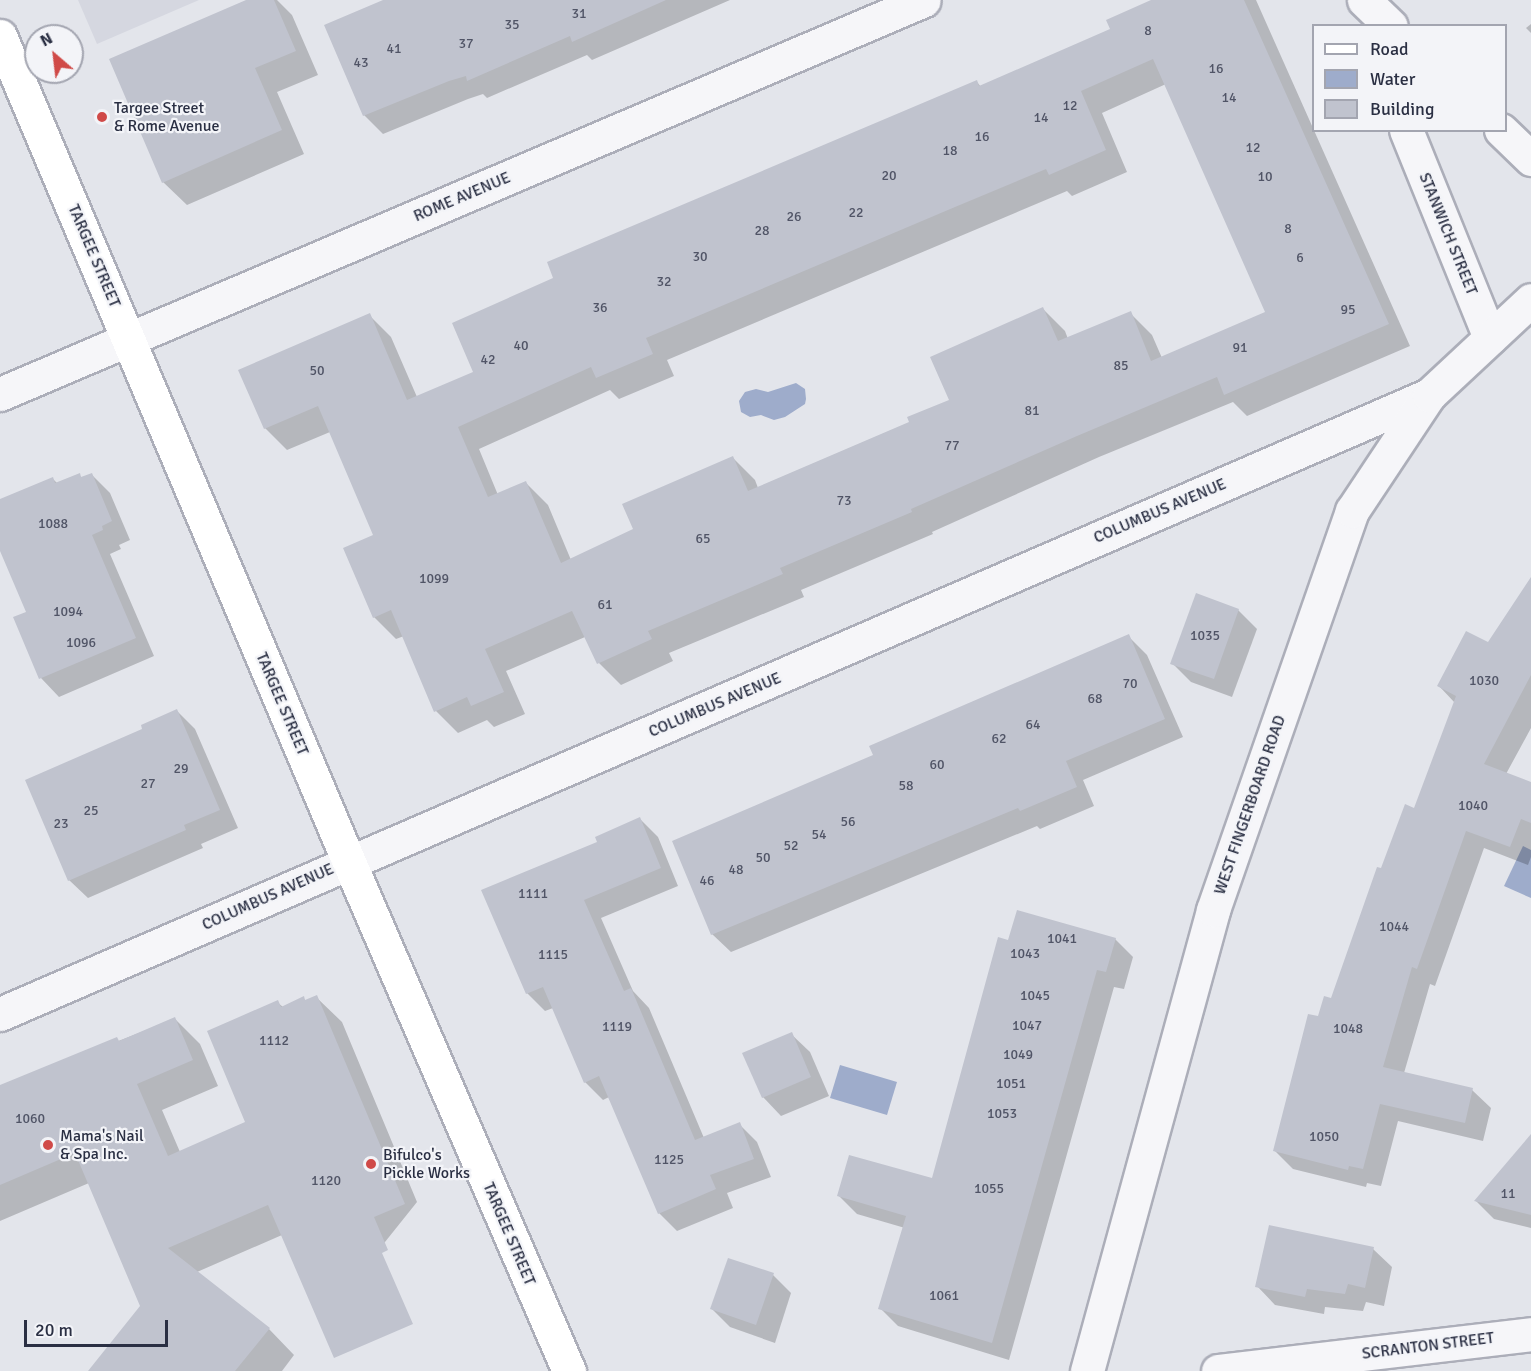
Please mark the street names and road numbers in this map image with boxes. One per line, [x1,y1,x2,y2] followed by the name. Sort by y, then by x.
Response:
[411,168,513,226] street label: ROME AVENUE
[1415,170,1481,298] street label: STANWICH STREET
[64,202,124,310] street label: TARGEE STREET
[1091,474,1229,548] street label: COLUMBUS AVENUE
[252,650,312,758] street label: TARGEE STREET
[646,668,784,742] street label: COLUMBUS AVENUE
[1210,713,1290,897] street label: WEST FINGERBOARD ROAD
[199,859,337,935] street label: COLUMBUS AVENUE
[479,1180,539,1288] street label: TARGEE STREET
[1361,1328,1495,1364] street label: SCRANTON STREET

